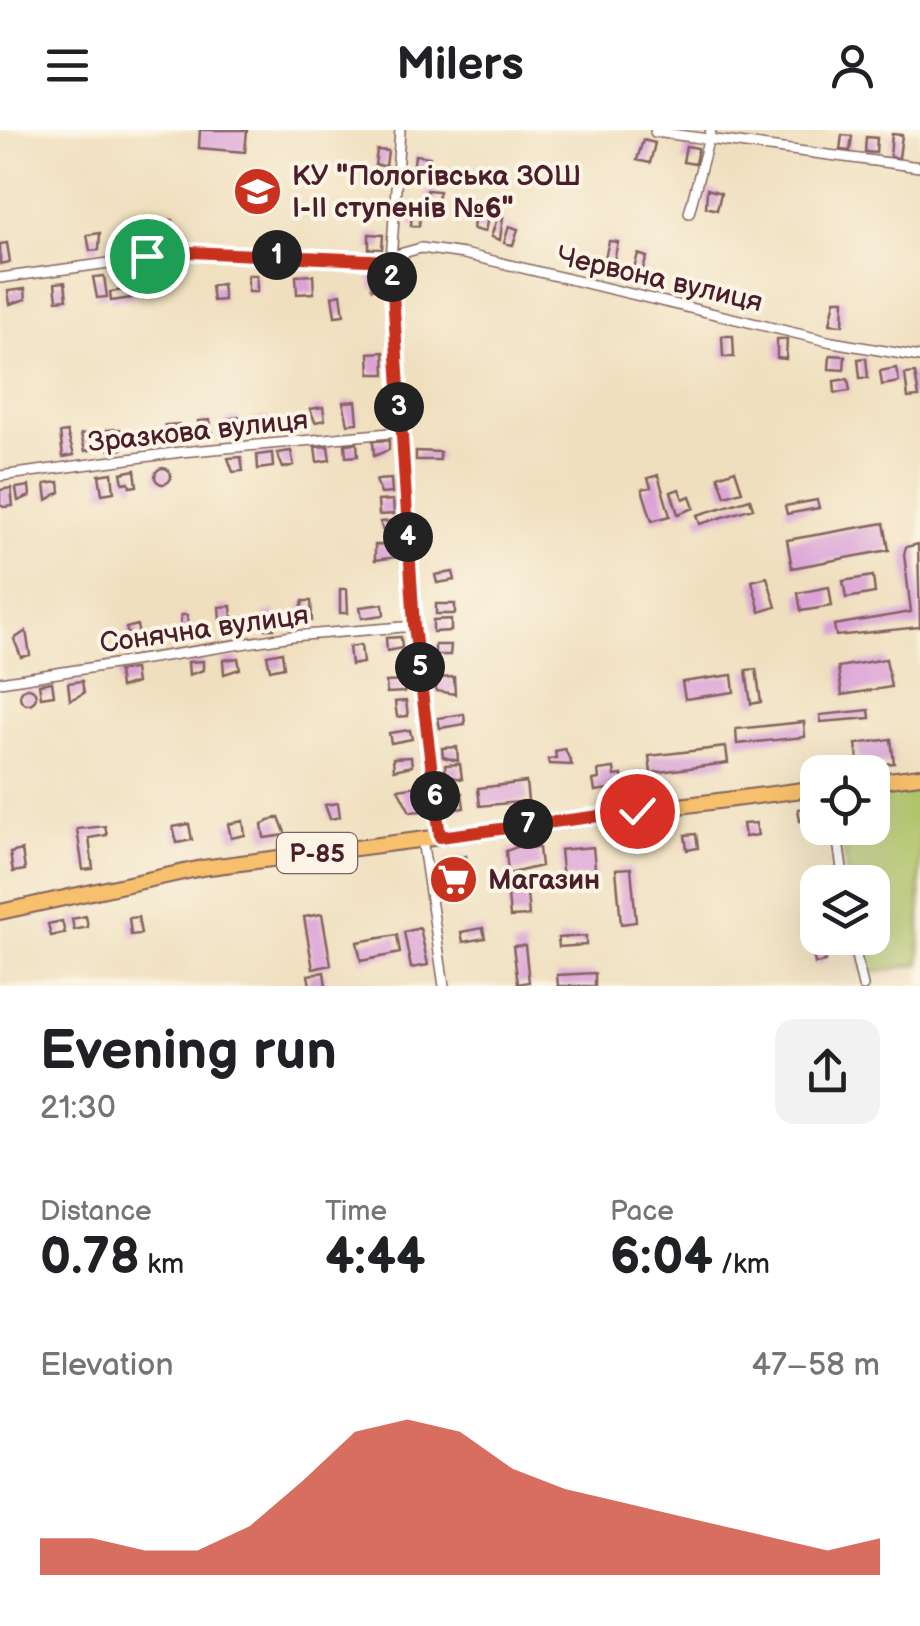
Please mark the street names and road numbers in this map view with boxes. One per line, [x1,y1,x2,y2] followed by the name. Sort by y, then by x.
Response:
[553,240,766,319] street label: Червона вулиця
[86,404,310,459] street label: Зразкова вулиця
[98,598,311,660] street label: Сонячна вулиця
[277,833,357,873] road number: Р-85

